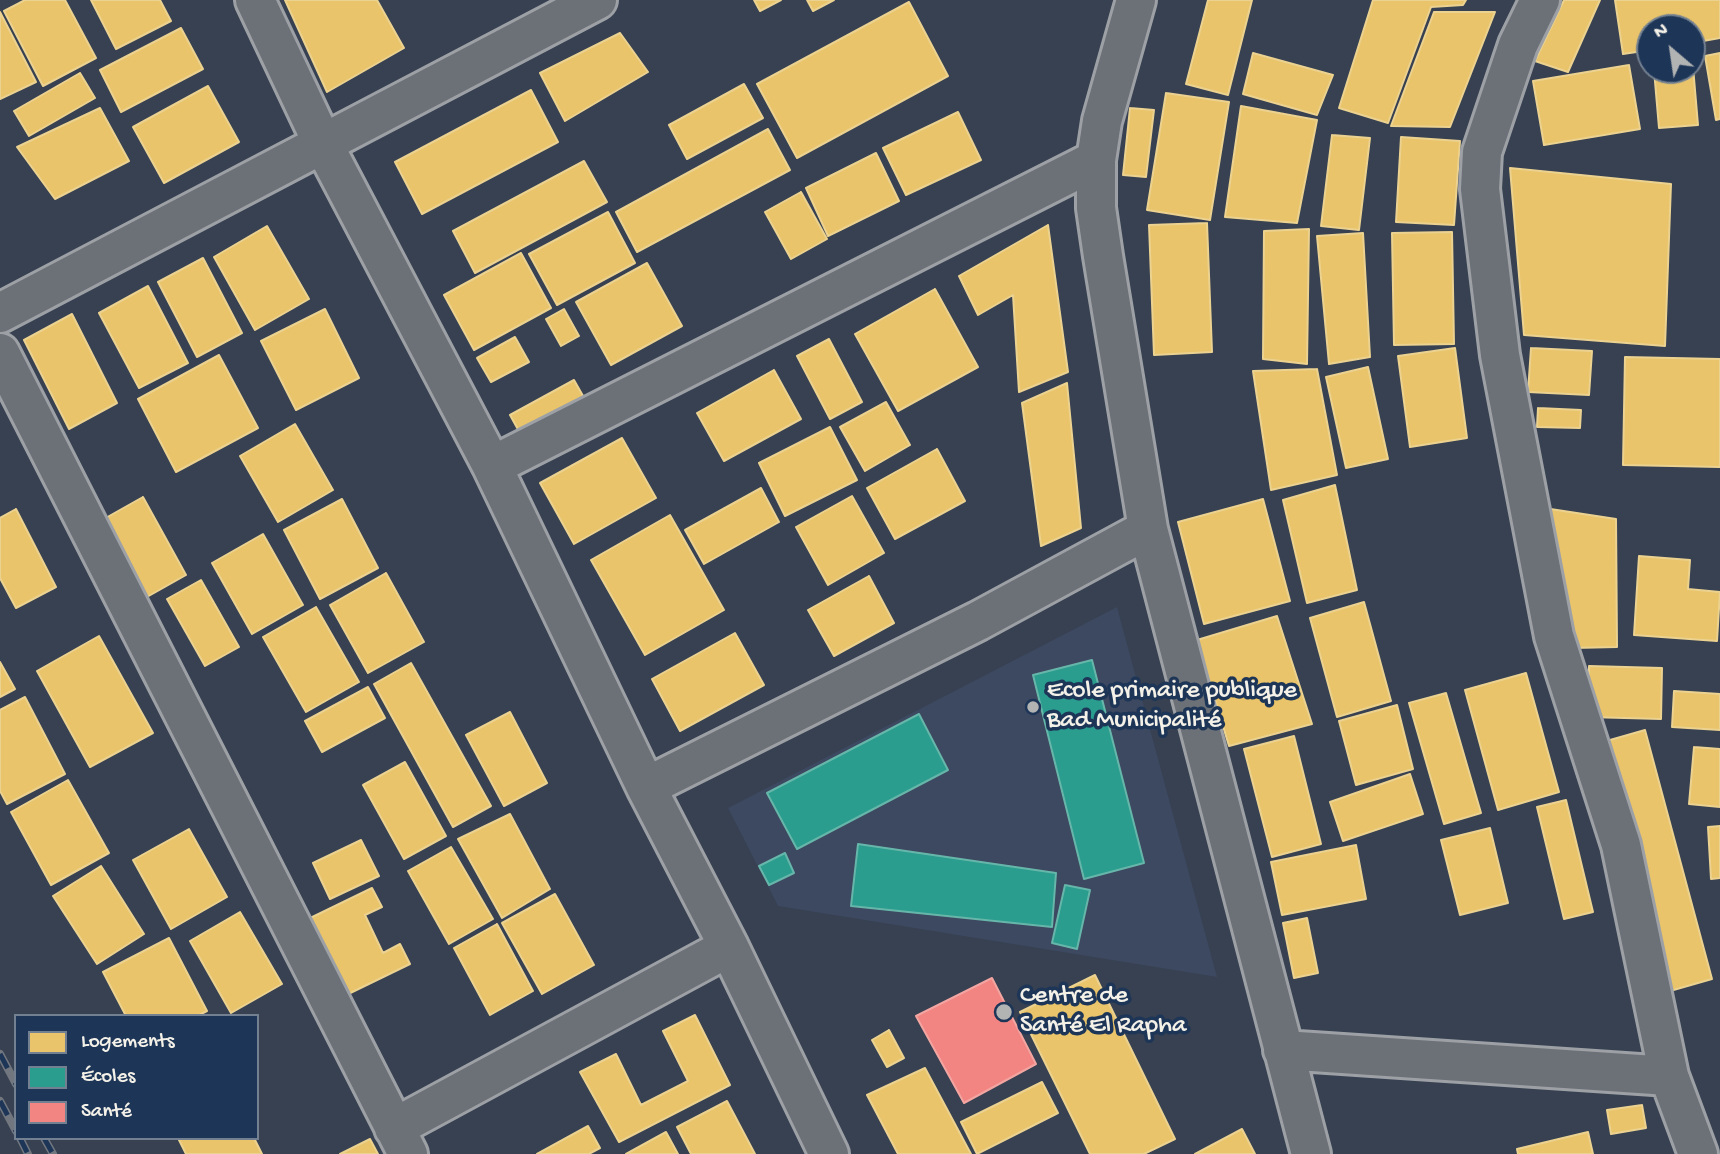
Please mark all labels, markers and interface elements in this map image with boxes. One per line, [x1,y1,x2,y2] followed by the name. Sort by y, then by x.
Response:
[1636,14,1706,84] north arrow
[1651,19,1673,45] text: N
[1047,676,1297,738] place label: Ecole primaire publique Bad Municipalité
[1025,699,1041,715] marker: Ecole primaire publique Bad Municipalité
[1020,981,1186,1042] place label: Centre de Santé El Rapha
[994,1002,1014,1022] marker: Centre de Santé El Rapha
[14,1014,259,1140] legend
[81,1030,174,1055] text: Logements
[81,1065,135,1090] text: Écoles
[81,1100,132,1125] text: Santé

